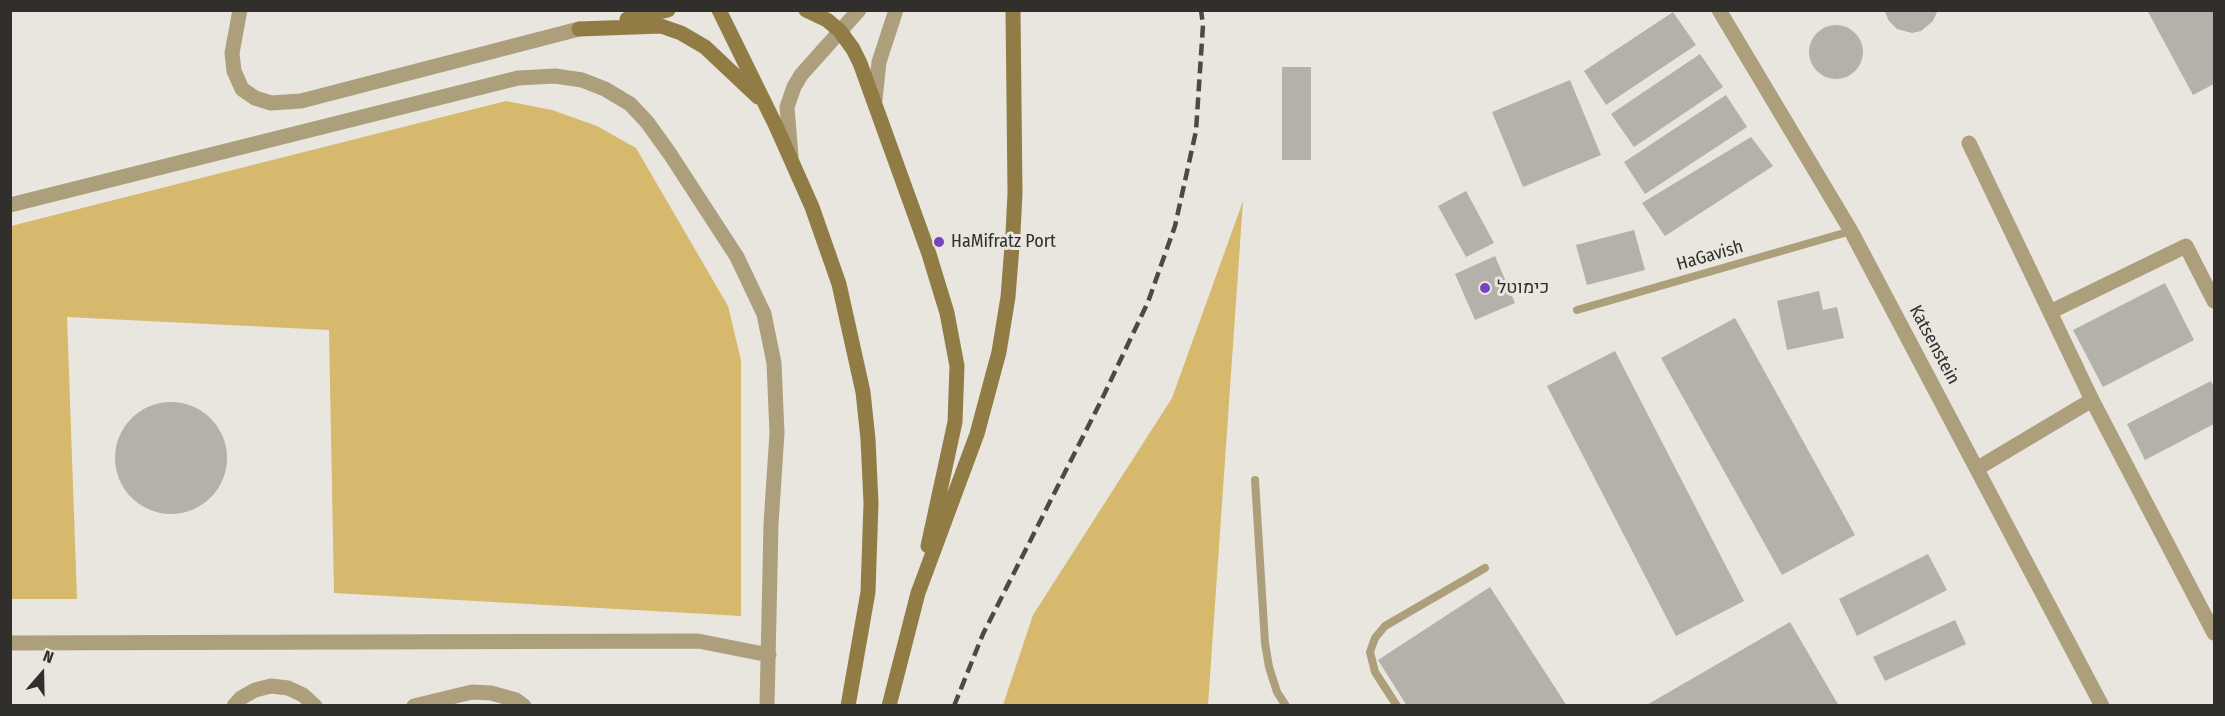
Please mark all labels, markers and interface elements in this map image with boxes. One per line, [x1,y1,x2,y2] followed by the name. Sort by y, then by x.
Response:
[951,231,1056,253] place label: HaMifratz Port
[932,235,946,249] marker: HaMifratz Port
[1674,236,1746,276] street label: HaGavish
[1497,277,1549,299] place label: כימוטל
[1478,281,1492,295] marker: כימוטל
[1904,302,1964,388] street label: Katsenstein
[12,644,72,704] north arrow
[41,646,56,667] text: N

